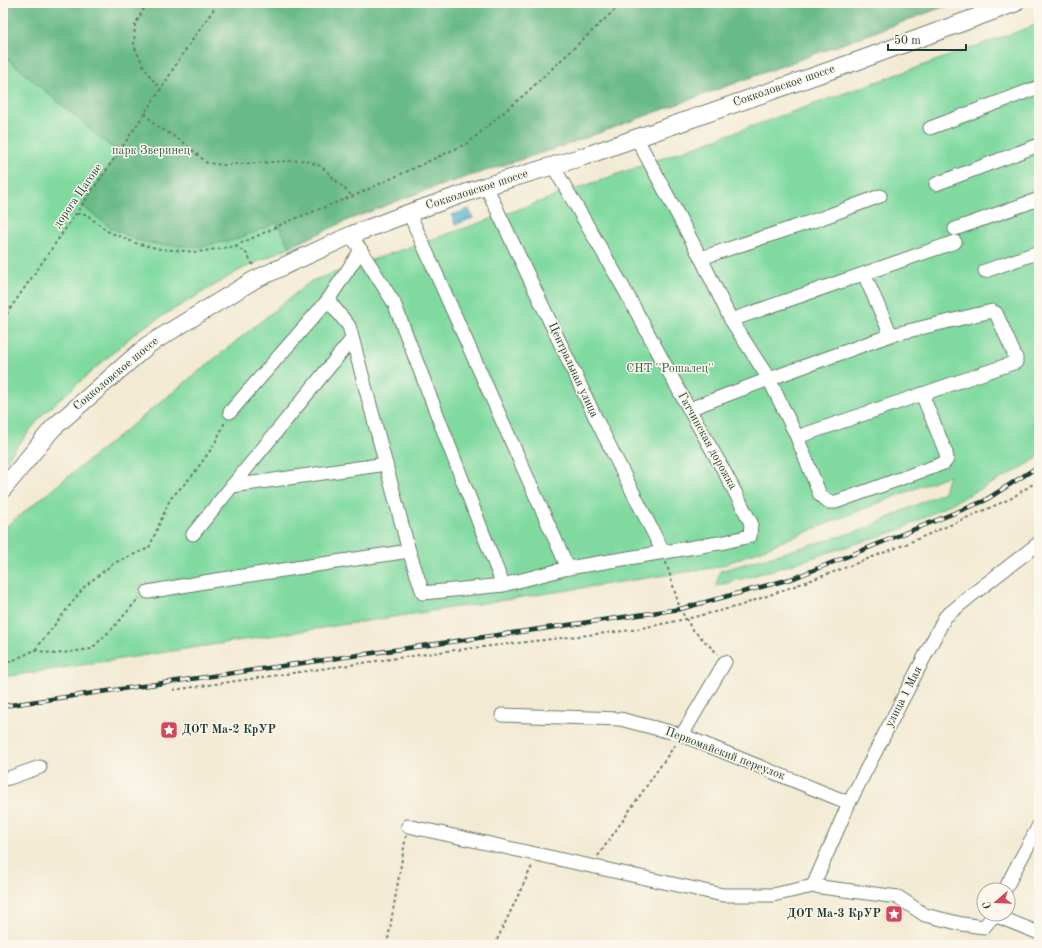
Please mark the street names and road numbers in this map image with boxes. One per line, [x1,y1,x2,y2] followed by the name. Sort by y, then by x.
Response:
[731,63,837,109] street label: Сокколовское шоссе
[51,161,105,230] street label: дорога Цагове
[424,168,530,212] street label: Сокколовское шоссе
[546,321,600,419] street label: Центральная улица
[71,335,161,413] street label: Сокколовское шоссе
[675,390,739,492] street label: Гатчинская дорожка
[884,665,924,729] street label: улица 1 Мая
[663,726,787,782] street label: Первомайский переулок

